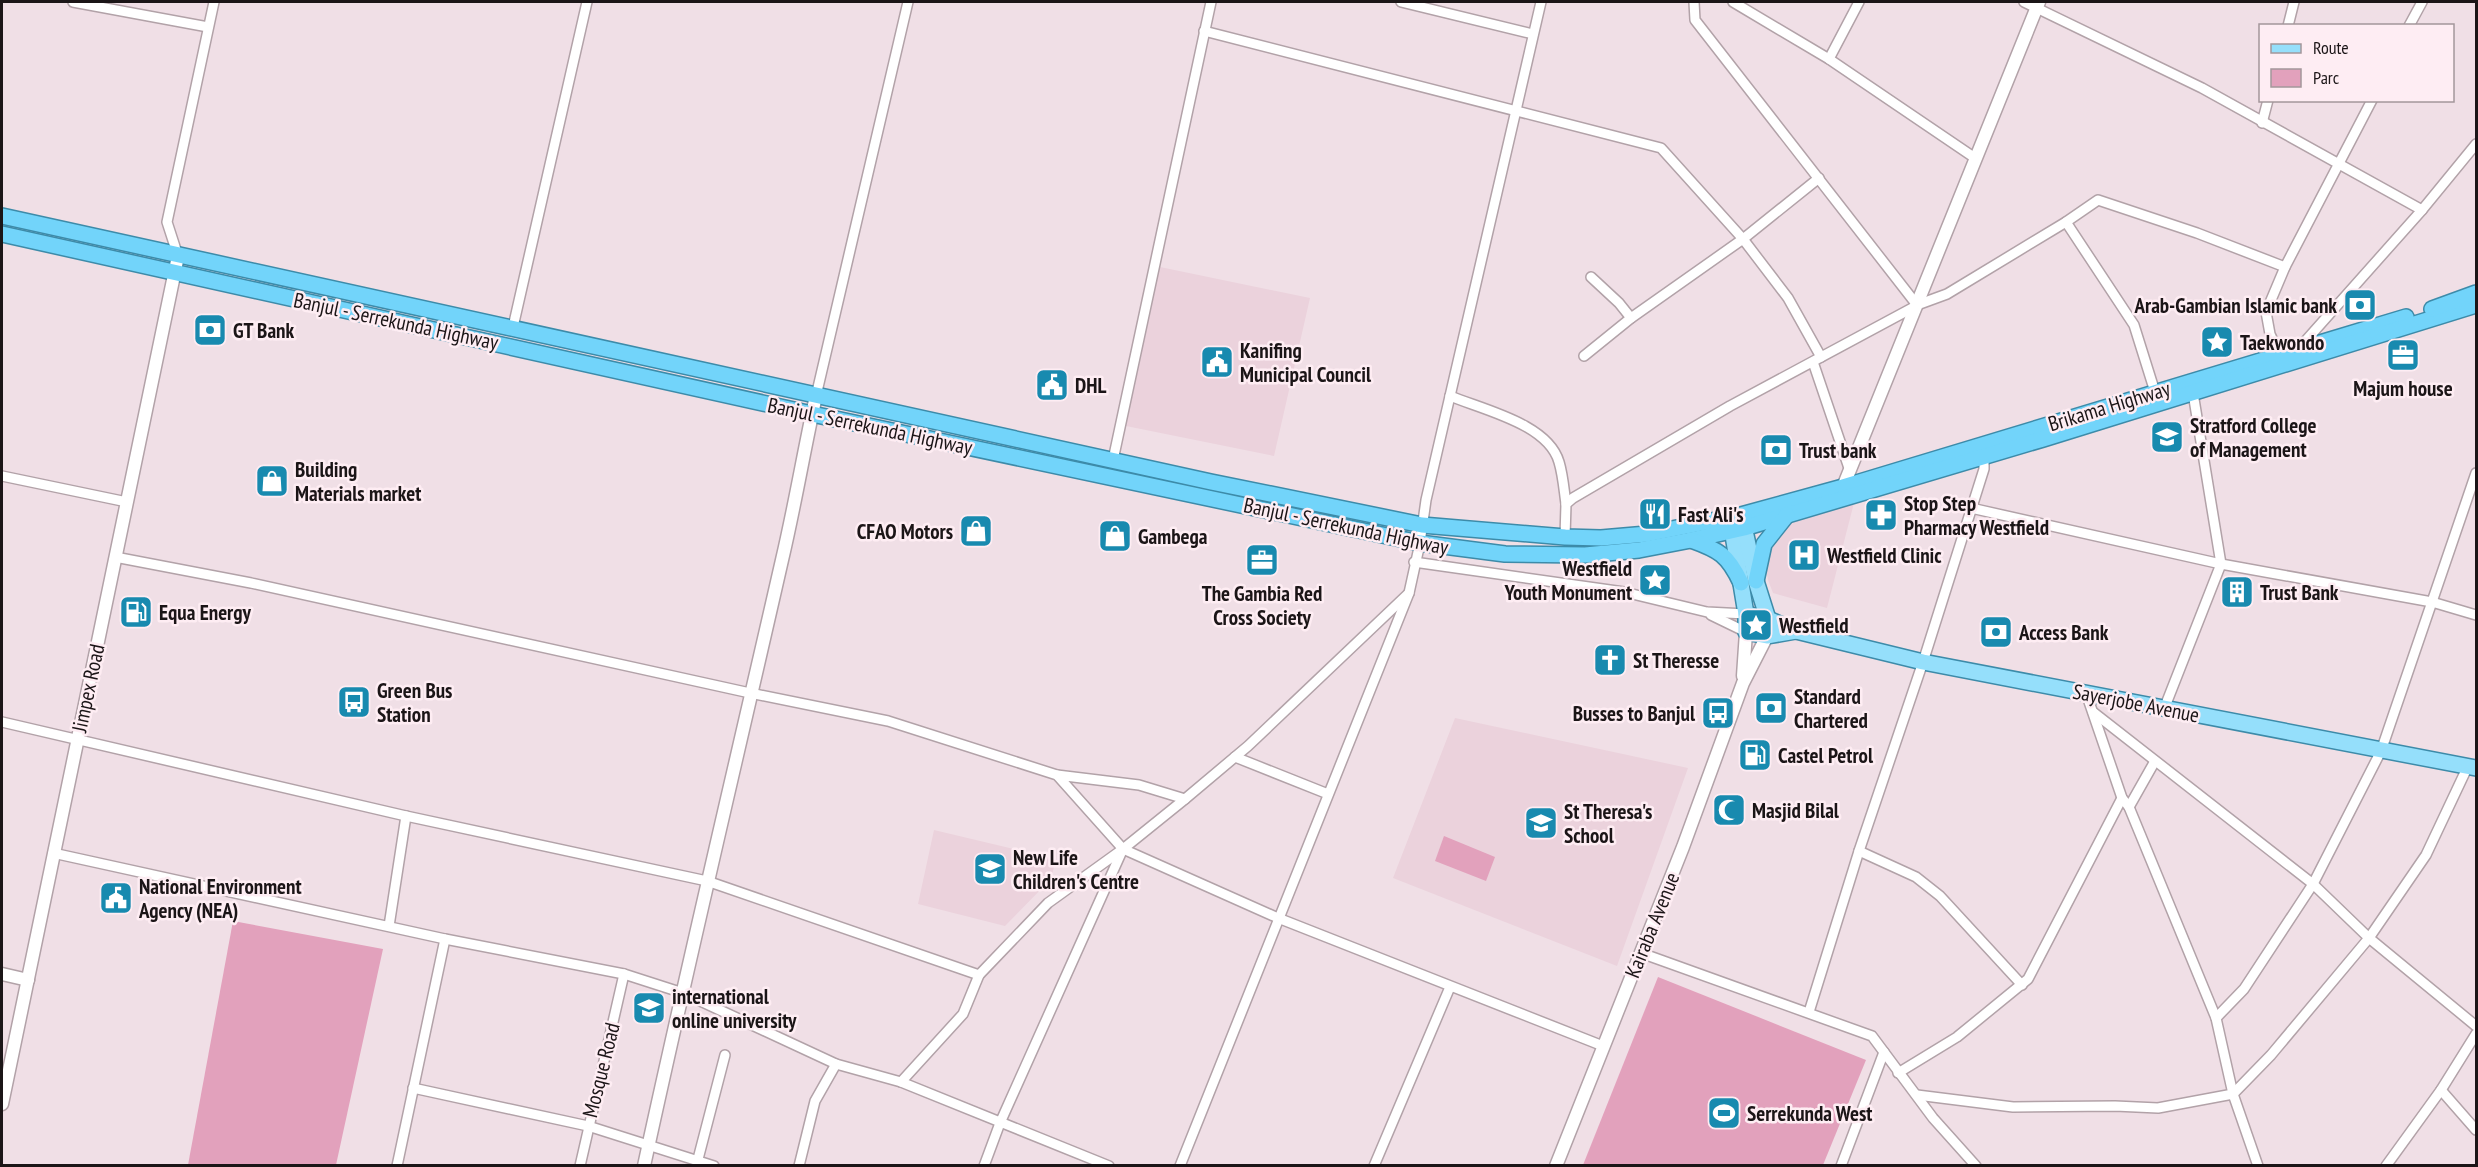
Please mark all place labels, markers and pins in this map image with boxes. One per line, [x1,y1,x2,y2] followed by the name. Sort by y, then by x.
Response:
[2342,287,2378,323] bank icon: Arab-Gambian Islamic bank
[2133,292,2337,319] place label: Arab-Gambian Islamic bank
[192,312,228,348] bank icon: GT Bank
[233,317,294,344] place label: GT Bank
[2199,324,2235,360] place icon: Taekwondo
[2240,329,2324,356] place label: Taekwondo
[1240,337,1372,388] place label: Kanifing Municipal Council
[2385,337,2421,373] office icon: Majum house
[1199,344,1235,380] public building icon: Kanifing Municipal Council
[1034,367,1070,403] public building icon: DHL
[1075,372,1106,399] place label: DHL
[2353,375,2453,402] place label: Majum house
[2190,412,2317,463] place label: Stratford College of Management
[2149,419,2185,455] school or university icon: Stratford College of Management
[1758,432,1794,468] bank icon: Trust bank
[1799,437,1877,464] place label: Trust bank
[295,456,421,507] place label: Building Materials market
[254,463,290,499] shop icon: Building Materials market
[1904,490,2049,541] place label: Stop Step Pharmacy Westfield
[1637,496,1673,532] restaurant icon: Fast Ali's
[1863,497,1899,533] pharmacy icon: Stop Step Pharmacy Westfield
[1678,501,1743,528] place label: Fast Ali's
[958,513,994,549] shop icon: CFAO Motors
[857,518,953,545] place label: CFAO Motors
[1097,518,1133,554] shop icon: Gambega
[1138,523,1208,550] place label: Gambega
[1786,537,1822,573] hospital icon: Westfield Clinic
[1244,542,1280,578] office icon: The Gambia Red Cross Society
[1826,542,1942,569] place label: Westfield Clinic
[1503,555,1632,606] place label: Westfield Youth Monument
[1637,562,1673,598] place icon: Westfield Youth Monument
[2219,574,2255,610] building icon: Trust Bank
[2260,579,2339,606] place label: Trust Bank
[1202,580,1322,631] place label: The Gambia Red Cross Society
[118,594,154,630] fuel station icon: Equa Energy
[159,599,252,626] place label: Equa Energy
[1738,607,1774,643] place icon: Westfield
[1778,612,1849,639] place label: Westfield
[1978,614,2014,650] bank icon: Access Bank
[2018,619,2109,646] place label: Access Bank
[1592,642,1628,678] church icon: St Theresse
[1633,647,1719,674] place label: St Theresse
[377,677,452,728] place label: Green Bus Station
[1794,683,1868,734] place label: Standard Chartered
[336,684,372,720] bus stop icon: Green Bus Station
[1753,690,1789,726] bank icon: Standard Chartered
[1700,695,1736,731] bus stop icon: Busses to Banjul
[1573,700,1696,727] place label: Busses to Banjul
[1737,737,1773,773] fuel station icon: Castel Petrol
[1778,742,1874,769] place label: Castel Petrol
[1711,792,1747,828] mosque icon: Masjid Bilal
[1752,797,1840,824] place label: Masjid Bilal
[1564,798,1652,849] place label: St Theresa's School
[1523,805,1559,841] school or university icon: St Theresa's School
[1013,844,1139,895] place label: New Life Children's Centre
[972,851,1008,887] school or university icon: New Life Children's Centre
[138,873,302,924] place label: National Environment Agency (NEA)
[98,880,134,916] public building icon: National Environment Agency (NEA)
[672,983,797,1034] place label: international online university
[631,990,667,1026] school or university icon: international online university
[1706,1095,1742,1131] sports icon: Serrekunda West
[1747,1100,1872,1127] place label: Serrekunda West

